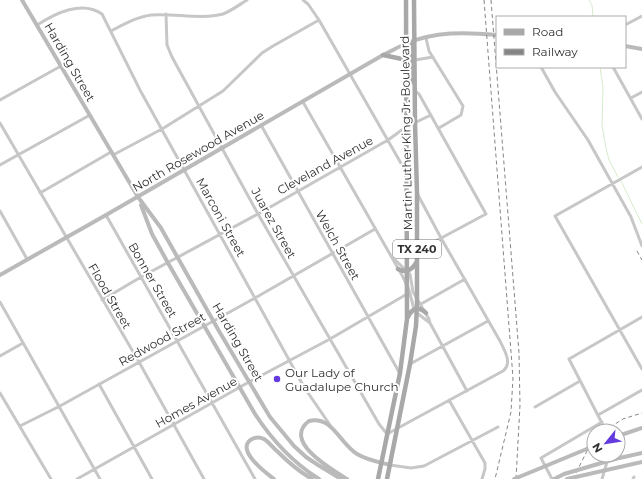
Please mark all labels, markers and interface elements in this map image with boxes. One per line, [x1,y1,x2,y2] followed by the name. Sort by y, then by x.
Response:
[496,16,626,68] legend
[41,20,99,104] street label: Harding Street
[532,24,563,39] text: Road
[397,35,415,231] street label: Martin Luther King Jr. Boulevard
[532,44,578,59] text: Railway
[129,107,267,195] street label: North Rosewood Avenue
[274,132,376,198] street label: Cleveland Avenue
[193,175,249,259] street label: Marconi Street
[248,184,300,261] street label: Juarez Street
[313,208,363,283] street label: Welch Street
[125,240,181,320] street label: Bonner Street
[393,240,441,258] road number: TX 240
[85,260,135,332] street label: Flood Street
[209,300,267,384] street label: Harding Street
[116,309,208,369] street label: Redwood Street
[285,365,399,394] place label: Our Lady of Guadalupe Church
[152,373,240,431] street label: Homes Avenue
[272,374,282,384] marker: Our Lady of Guadalupe Church
[586,423,626,463] north arrow
[589,441,606,455] text: N

